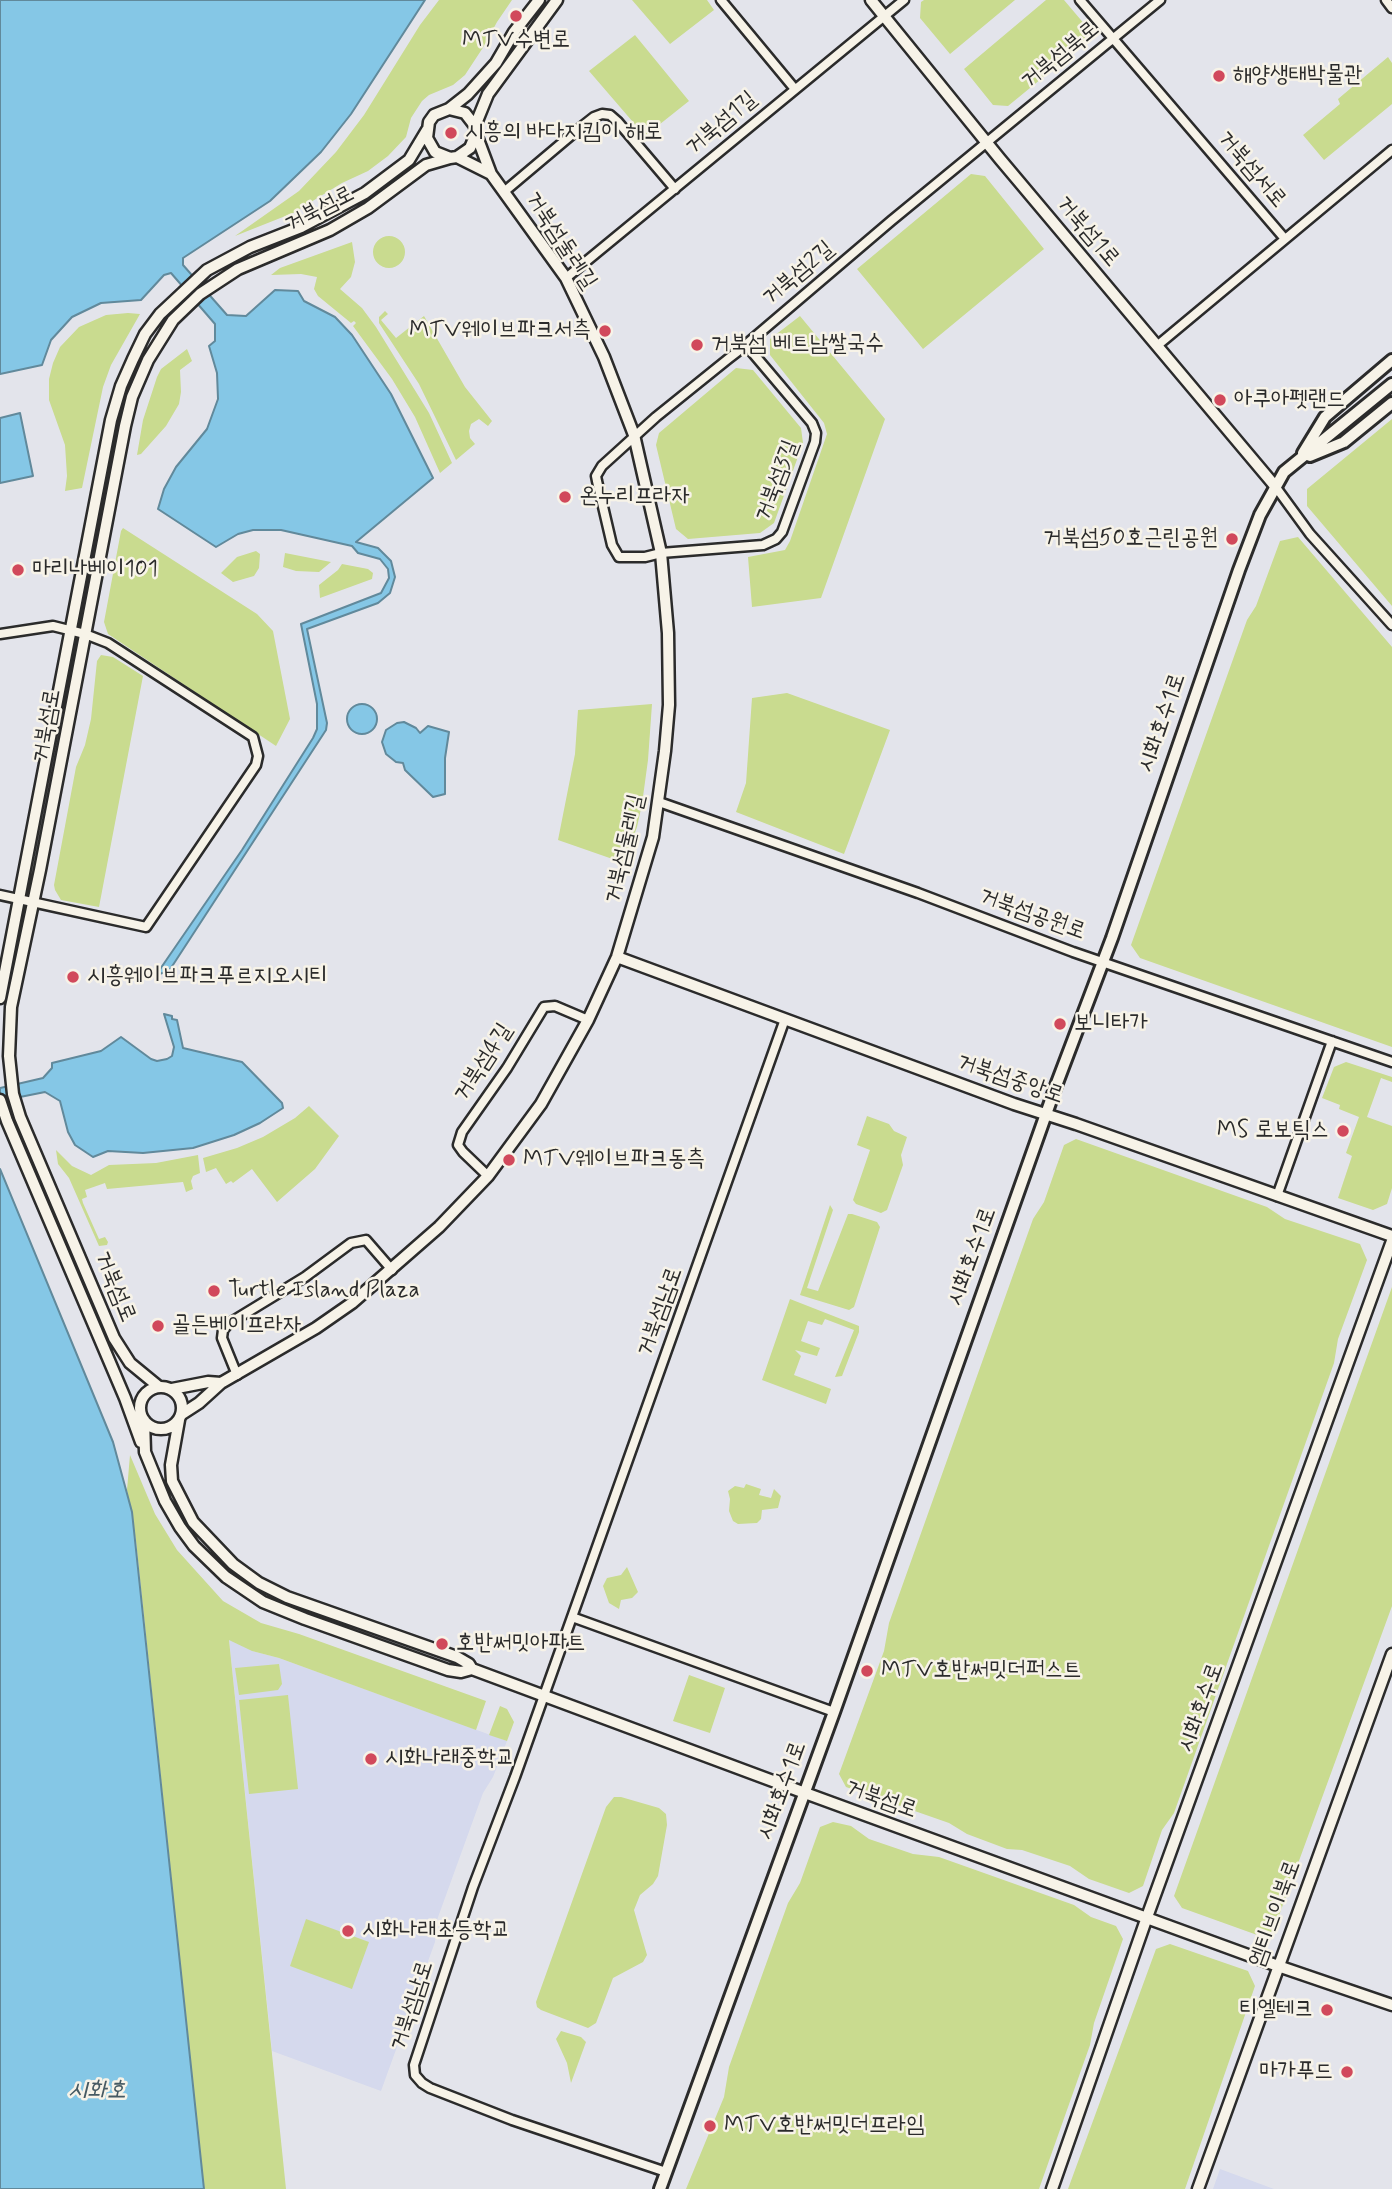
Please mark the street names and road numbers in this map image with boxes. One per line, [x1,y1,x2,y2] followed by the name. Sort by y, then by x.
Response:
[1016,16,1106,96] street label: 거북섬북로
[681,86,763,162] street label: 거북섬1길
[1211,126,1291,214] street label: 거북섬서로
[281,181,359,239] street label: 거북섬로
[518,187,602,295] street label: 거북섬둘레길
[1049,191,1125,273] street label: 거북섬1로
[757,236,841,312] street label: 거북섬2길
[750,437,806,525] street label: 거북섬3길
[1133,670,1193,776] street label: 시화호수1로
[28,687,68,765] street label: 거북섬로
[600,792,652,906] street label: 거북섬둘레길
[975,883,1089,947] street label: 거북섬공원로
[449,1019,519,1107] street label: 거북섬4길
[953,1049,1067,1111] street label: 거북섬중앙로
[942,1204,1004,1310] street label: 시화호수1로
[87,1248,141,1326] street label: 거북섬로
[632,1264,690,1360] street label: 거북섬남로
[1173,1660,1231,1756] street label: 시화호수로
[752,1738,814,1844] street label: 시화호수1로
[841,1774,921,1826] street label: 거북섬로
[1244,1857,1308,1971] street label: 엠티브이북로
[386,1958,440,2054] street label: 거북섬남로

